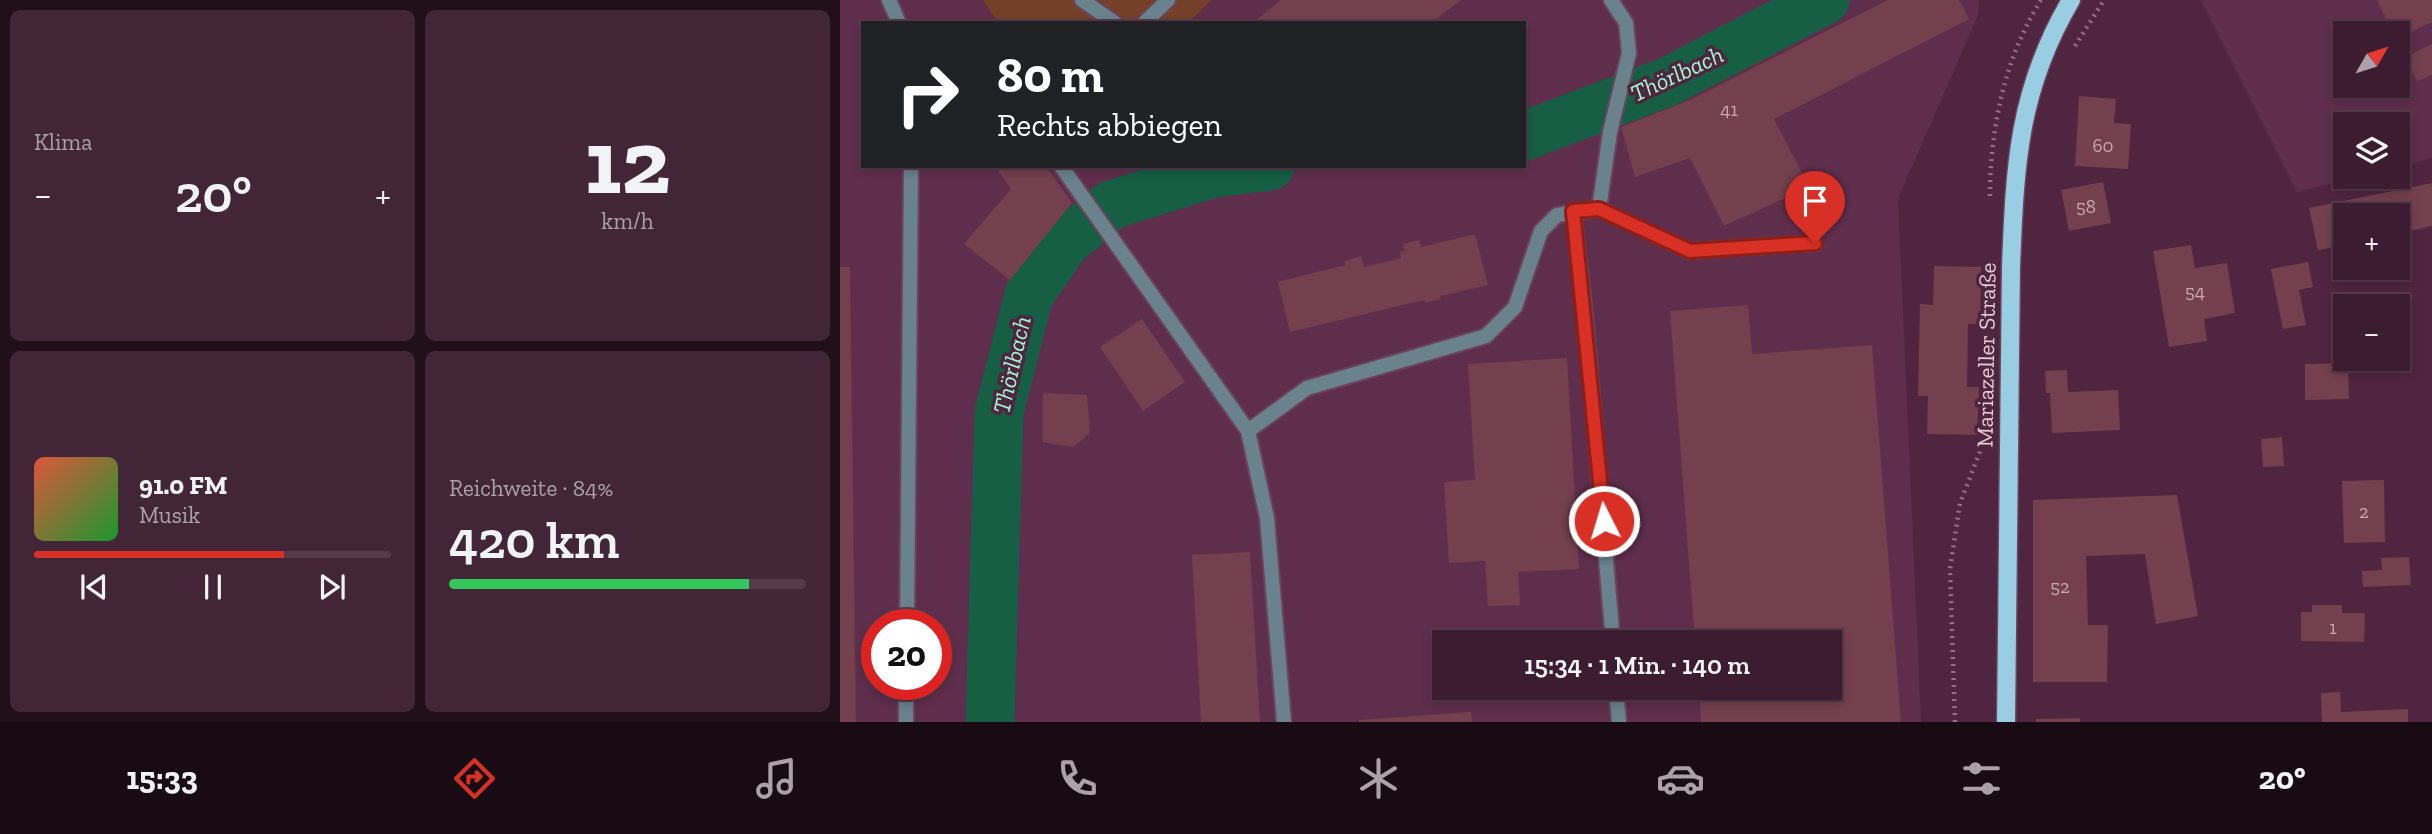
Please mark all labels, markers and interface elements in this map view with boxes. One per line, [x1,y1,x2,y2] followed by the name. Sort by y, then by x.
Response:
[2333,21,2410,98] north arrow
[2333,21,2410,371] map controls
[1626,39,1728,108] water label: Thörlbach
[997,46,1104,105] text: 80 m
[882,49,973,140] icon: right
[1720,98,1738,121] house number: 41
[997,106,1222,144] text: Rechts abbiegen
[585,107,670,216] text: 12
[2333,112,2410,189] button: layers
[34,128,92,156] text: Klima
[2092,134,2114,157] house number: 60
[175,163,252,225] text: 20°
[1785,171,1845,243] pin
[34,172,52,218] text: −
[375,172,391,218] text: +
[1796,182,1834,220] icon: arrive
[2076,195,2096,218] house number: 58
[2333,203,2410,280] button: +
[601,207,654,235] text: km/h
[1970,262,2002,448] street label: Mariazeller Straße
[2185,280,2205,303] house number: 54
[2333,294,2410,371] button: −
[986,313,1037,416] water label: Thörlbach
[139,469,227,501] text: 91.0 FM
[449,474,613,502] text: Reichweite · 84%
[1567,484,1641,558] position arrow
[2359,500,2369,523] house number: 2
[139,501,200,529] text: Musik
[449,509,619,571] text: 420 km
[75,568,113,606] icon: previous
[194,568,232,606] icon: pause
[313,568,351,606] icon: next
[2050,575,2070,598] house number: 52
[861,609,952,700] speed limit sign: 20
[2329,616,2337,639] house number: 1
[1524,649,1750,681] text: 15:34 · 1 Min. · 140 m
[450,754,499,803] icon: directions
[752,754,801,803] icon: music
[1053,754,1102,803] icon: phone
[1354,754,1403,803] icon: climate
[1656,754,1705,803] icon: car
[1957,754,2006,803] icon: filters
[126,759,198,797] text: 15:33
[2259,759,2306,797] text: 20°

